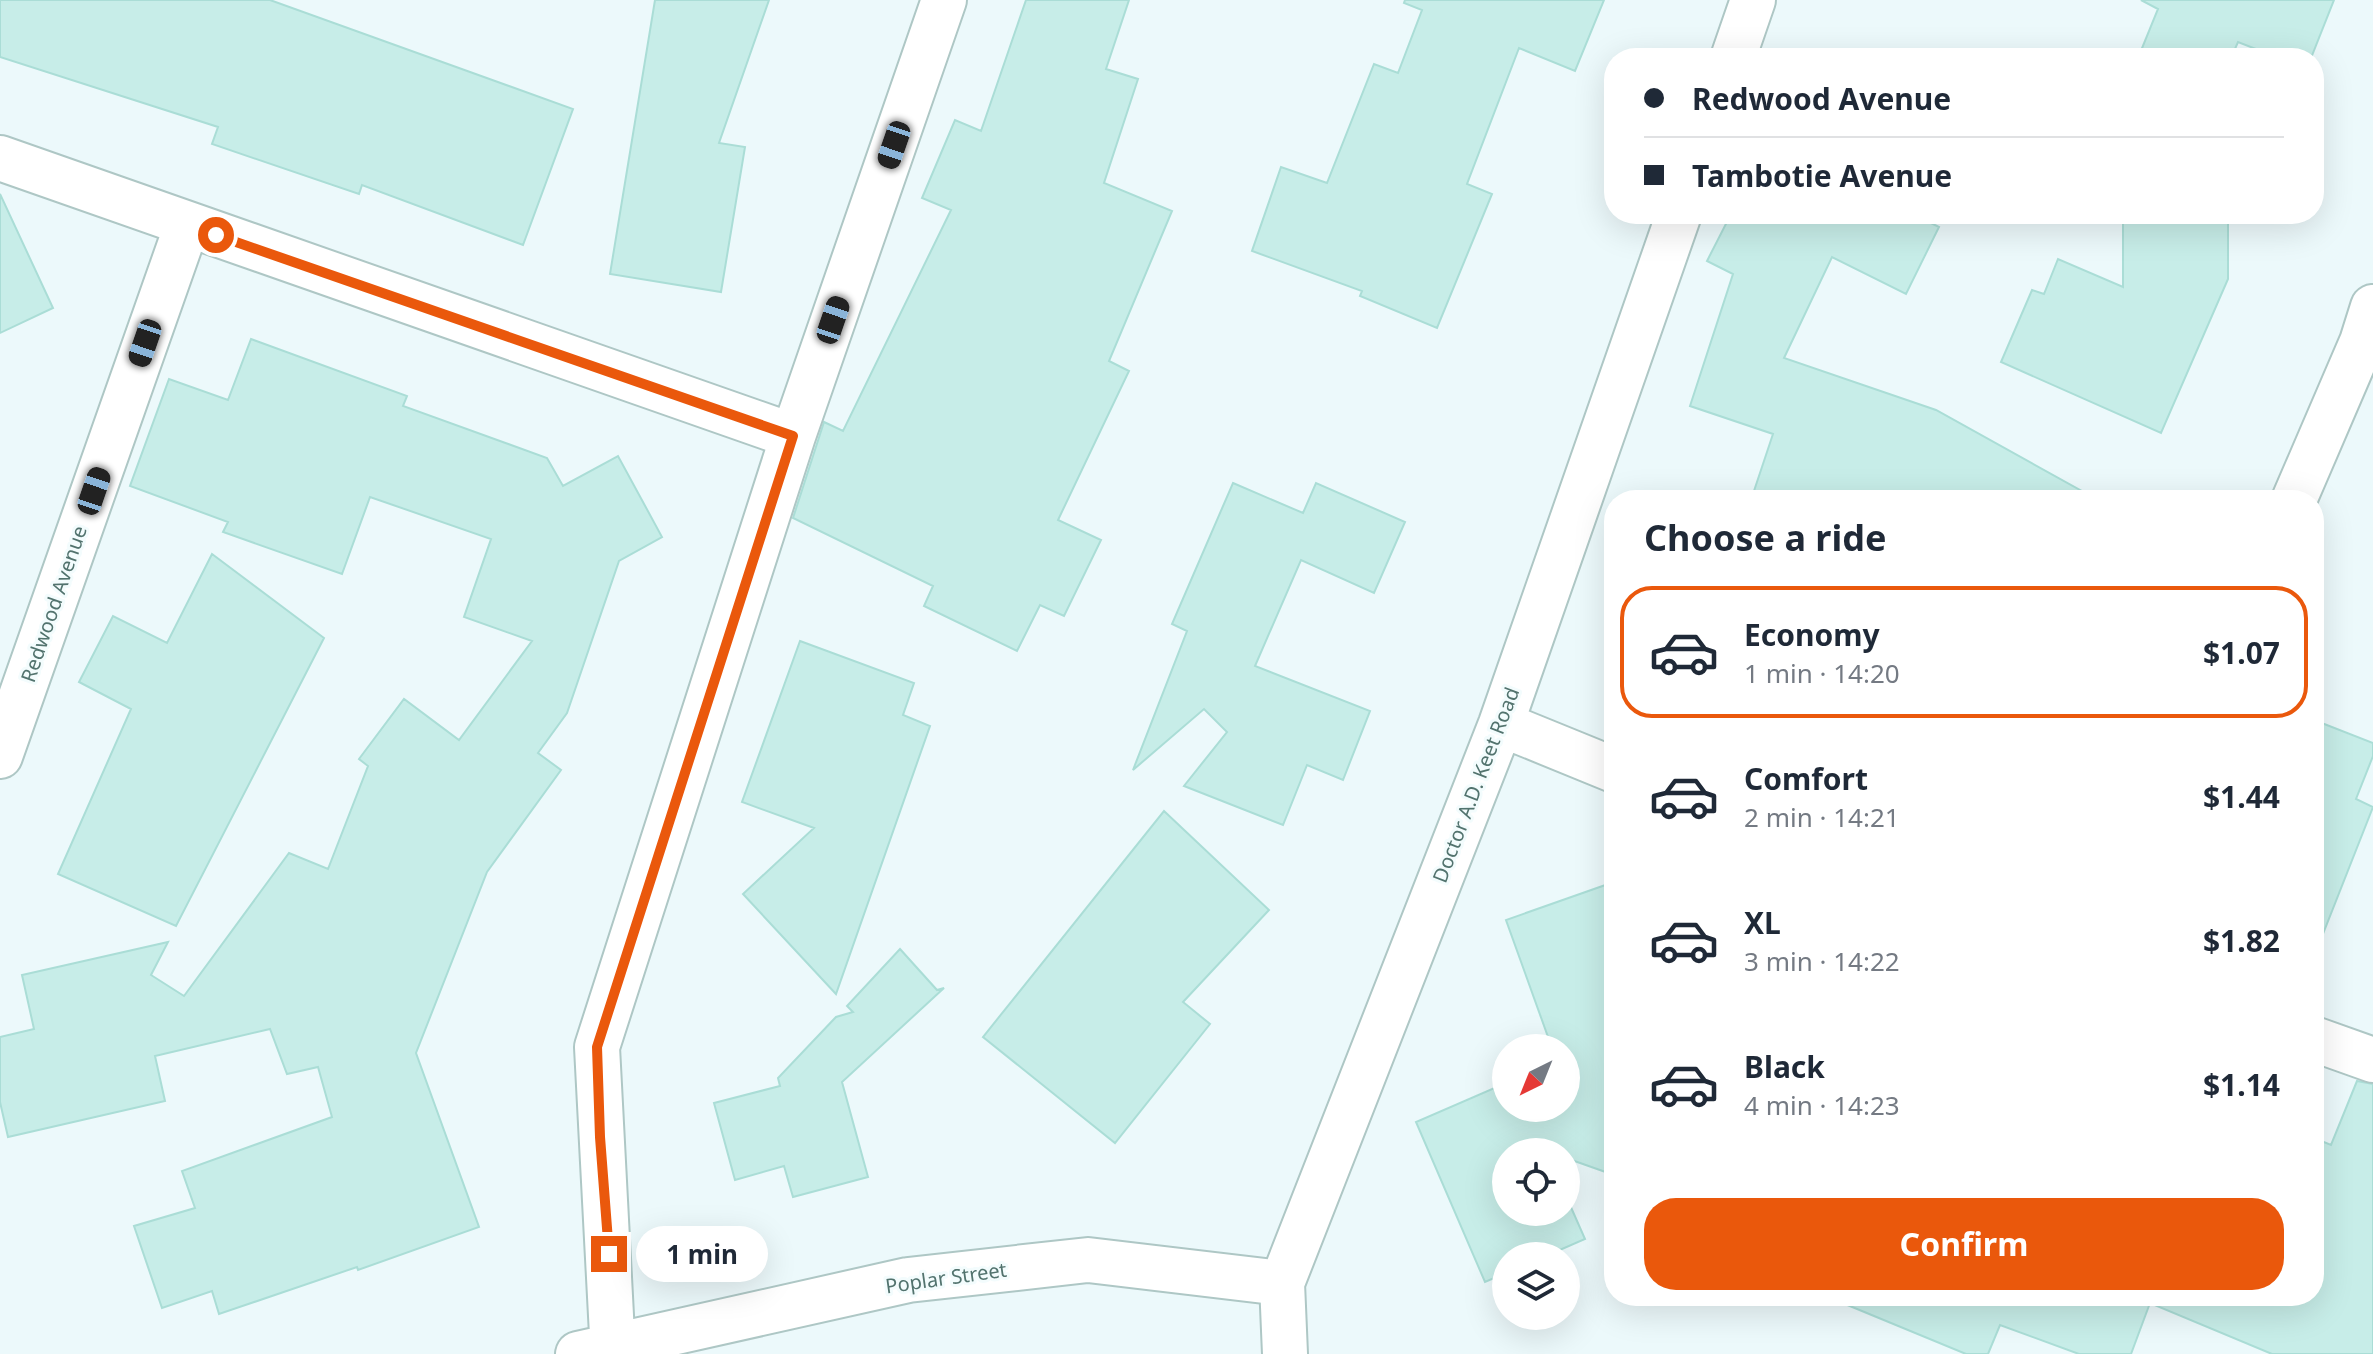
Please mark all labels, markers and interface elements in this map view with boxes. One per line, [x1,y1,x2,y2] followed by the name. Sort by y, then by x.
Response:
[1692,78,1951,119] text: Redwood Avenue
[875,118,913,172] car
[1692,155,1952,196] text: Tambotie Avenue
[198,217,234,253] route start
[814,293,852,347] car
[126,316,164,370] car
[75,464,113,518] car
[1644,513,1886,562] text: Choose a ride
[14,522,93,686] street label: Redwood Avenue
[1744,614,1880,655] text: Economy
[1648,616,1720,688] icon: car
[2203,632,2280,673] text: $1.07
[1744,655,1900,691] text: 1 min · 14:20
[1426,683,1525,886] street label: Doctor A.D. Keet Road
[1744,758,1868,799] text: Comfort
[1648,760,1720,832] icon: car
[2203,776,2280,817] text: $1.44
[1744,799,1900,835] text: 2 min · 14:21
[1744,902,1781,943] text: XL
[1648,904,1720,976] icon: car
[2203,920,2280,961] text: $1.82
[1744,943,1900,979] text: 3 min · 14:22
[1492,1034,1580,1122] north arrow
[1492,1034,1580,1330] map controls
[1744,1046,1825,1087] text: Black
[1648,1048,1720,1120] icon: car
[2203,1064,2280,1105] text: $1.14
[1744,1087,1900,1123] text: 4 min · 14:23
[1492,1138,1580,1226] button: locate
[1644,1198,2284,1290] button: Confirm
[637,1226,769,1282] callout: 1 min
[591,1236,627,1272] route end
[666,1236,738,1272] text: 1 min
[1492,1242,1580,1330] button: layers
[884,1256,1008,1299] street label: Poplar Street

